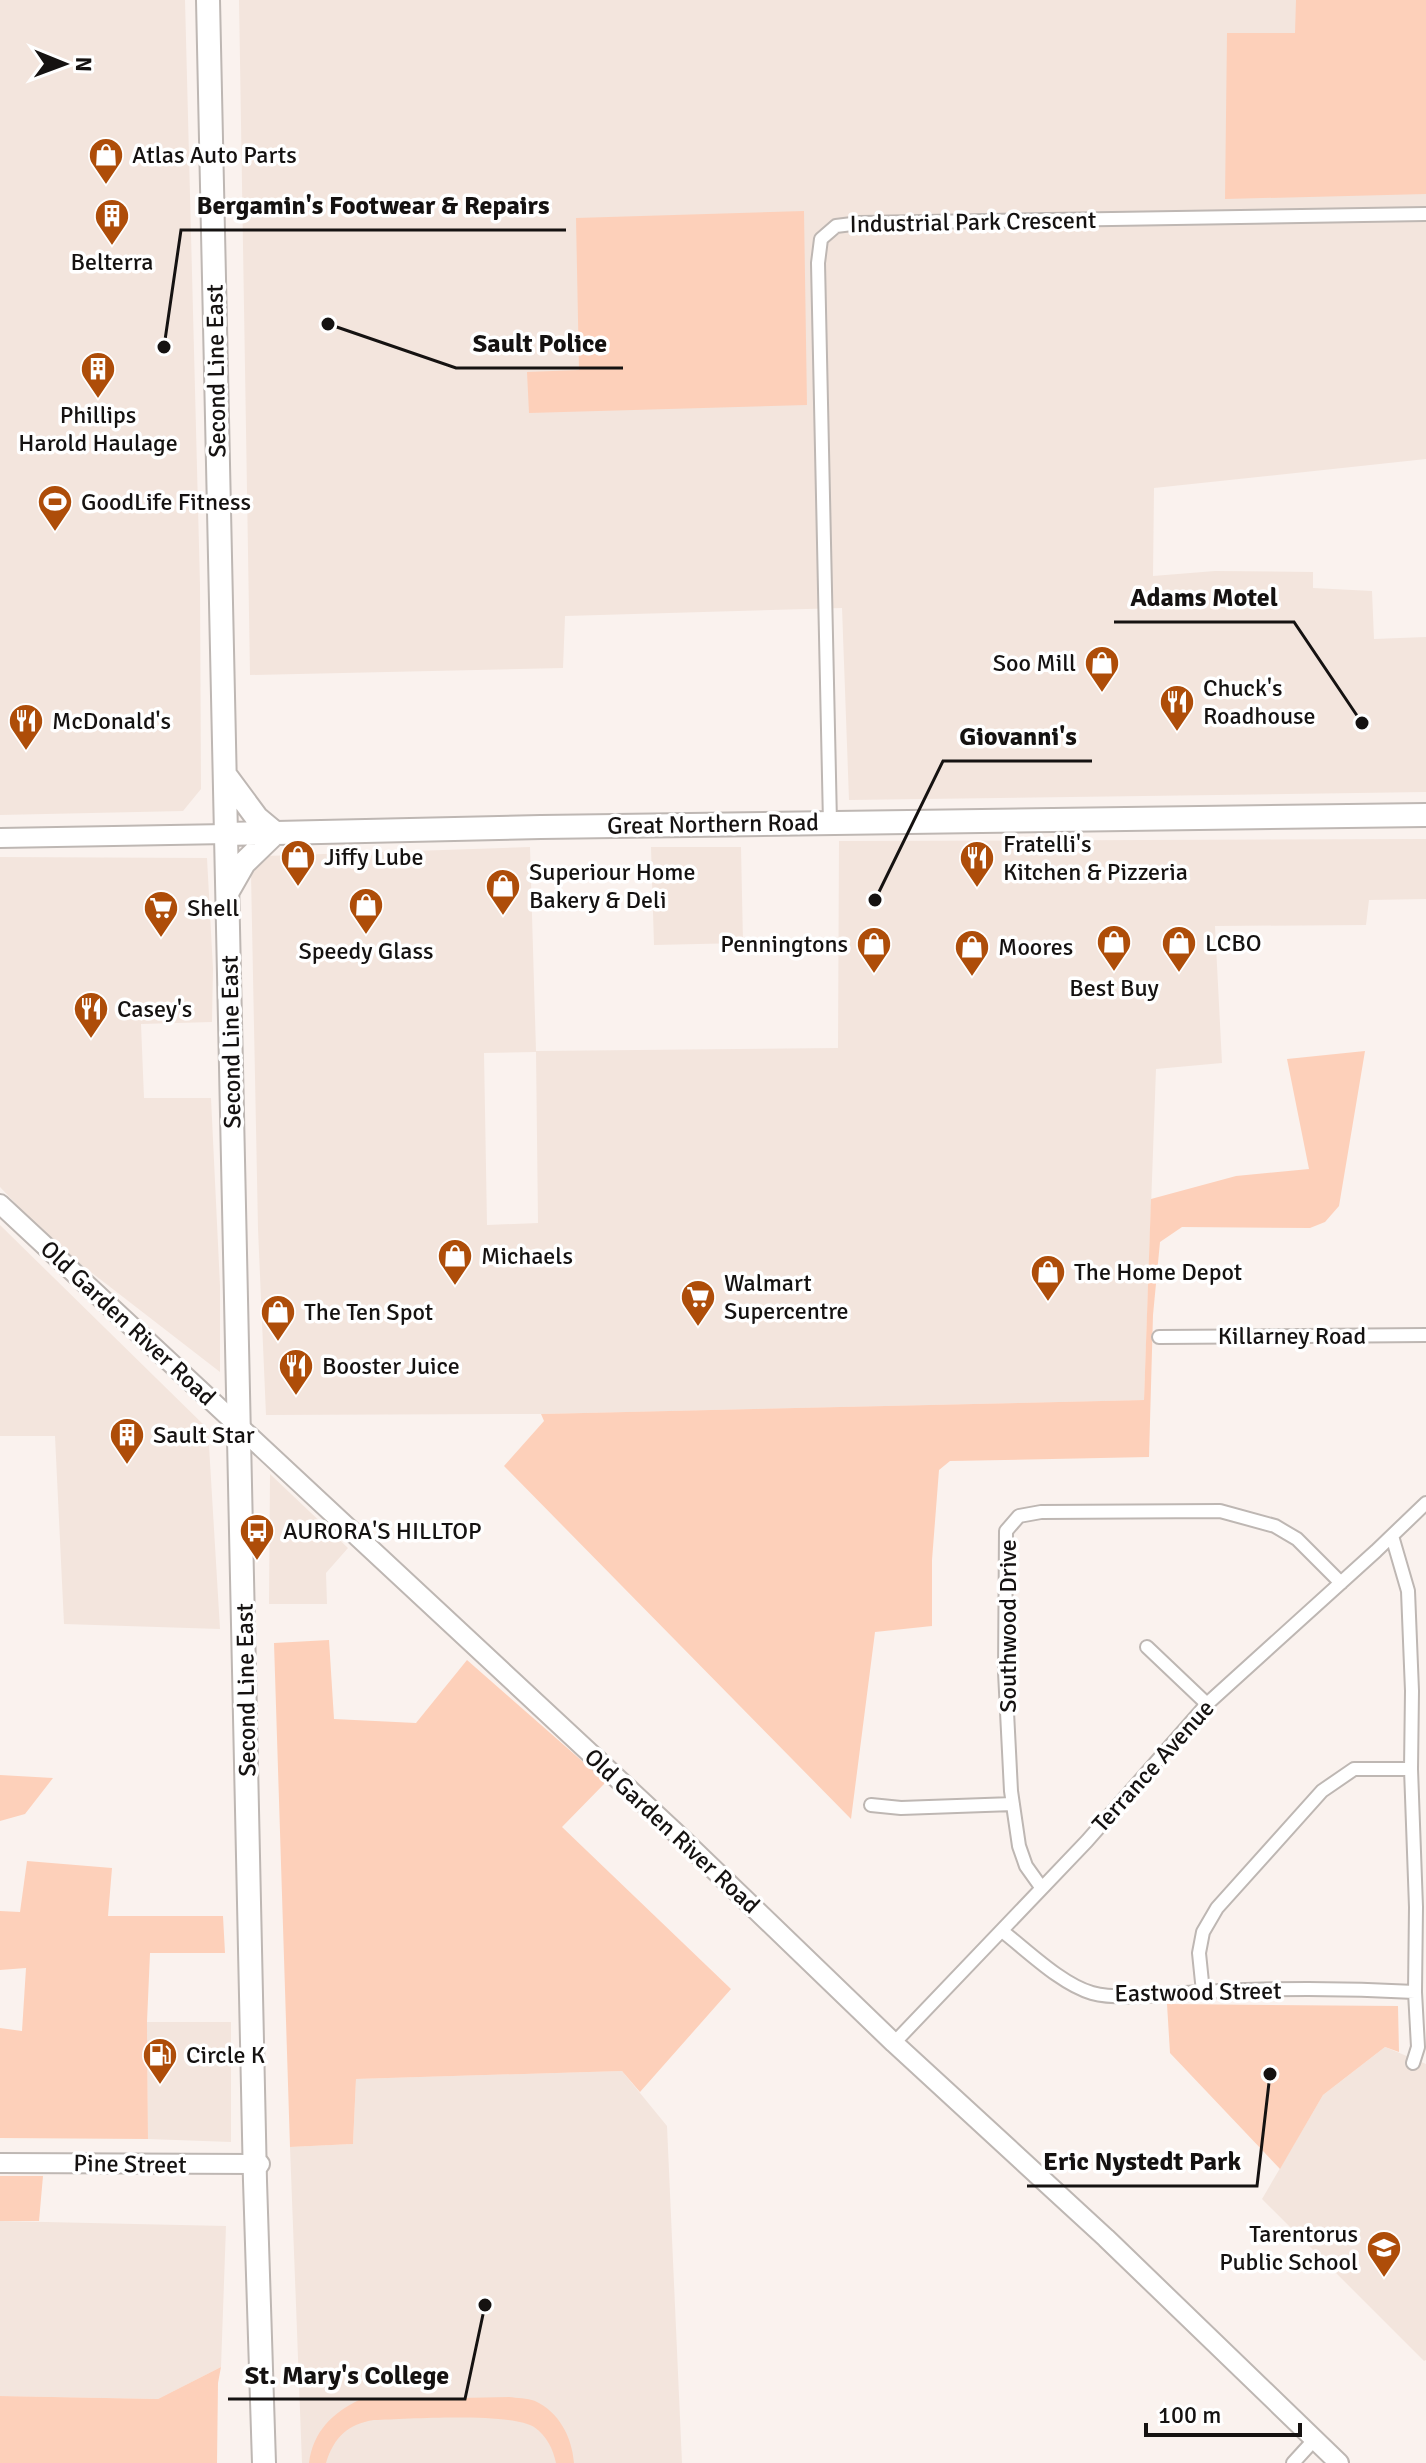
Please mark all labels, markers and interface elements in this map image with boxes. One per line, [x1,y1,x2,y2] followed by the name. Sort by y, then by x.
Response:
[24,24,104,104] north arrow
[70,56,97,72] text: N
[87,136,125,186] shop icon: Atlas Auto Parts
[132,140,297,170] place label: Atlas Auto Parts
[181,180,566,230] callout: Bergamin's Footwear & Repairs
[197,190,549,222] text: Bergamin's Footwear & Repairs
[93,197,131,247] building icon: Belterra
[849,205,1097,239] street label: Industrial Park Crescent
[70,247,154,277] place label: Belterra
[199,284,233,458] street label: Second Line East
[456,318,623,368] callout: Sault Police
[473,328,607,360] text: Sault Police
[79,350,117,400] building icon: Phillips Harold Haulage
[18,400,178,458] place label: Phillips Harold Haulage
[36,483,74,533] sports icon: GoodLife Fitness
[81,487,251,517] place label: GoodLife Fitness
[1114,572,1294,622] callout: Adams Motel
[1130,582,1278,614] text: Adams Motel
[1083,644,1121,694] shop icon: Soo Mill
[993,648,1076,678] place label: Soo Mill
[1203,673,1316,731] place label: Chuck's Roadhouse
[1158,683,1196,733] restaurant icon: Chuck's Roadhouse
[7,702,45,752] restaurant icon: McDonald's
[52,706,171,736] place label: McDonald's
[943,711,1092,761] callout: Giovanni's
[959,721,1077,753] text: Giovanni's
[607,807,819,841] street label: Great Northern Road
[1003,829,1188,887] place label: Fratelli's Kitchen & Pizzeria
[279,838,317,888] shop icon: Jiffy Lube
[958,839,996,889] restaurant icon: Fratelli's Kitchen & Pizzeria
[324,842,423,872] place label: Jiffy Lube
[529,857,695,915] place label: Superiour Home Bakery & Deli
[484,867,522,917] shop icon: Superiour Home Bakery & Deli
[347,886,385,936] shop icon: Speedy Glass
[142,889,180,939] supermarket icon: Shell
[187,893,239,923] place label: Shell
[1095,923,1133,973] shop icon: Best Buy
[1160,924,1198,974] shop icon: LCBO
[855,925,893,975] shop icon: Penningtons
[953,928,991,978] shop icon: Moores
[1205,928,1262,958] place label: LCBO
[720,929,848,959] place label: Penningtons
[998,932,1073,962] place label: Moores
[299,936,433,966] place label: Speedy Glass
[214,955,248,1129] street label: Second Line East
[1069,973,1159,1003] place label: Best Buy
[72,990,110,1040] restaurant icon: Casey's
[117,994,192,1024] place label: Casey's
[34,1234,222,1412] street label: Old Garden River Road
[436,1237,474,1287] shop icon: Michaels
[481,1241,573,1271] place label: Michaels
[1029,1253,1067,1303] shop icon: The Home Depot
[1074,1257,1242,1287] place label: The Home Depot
[724,1268,849,1326] place label: Walmart Supercentre
[679,1278,717,1328] supermarket icon: Walmart Supercentre
[259,1293,297,1343] shop icon: The Ten Spot
[304,1297,433,1327] place label: The Ten Spot
[1218,1321,1366,1351] street label: Killarney Road
[277,1347,315,1397] restaurant icon: Booster Juice
[322,1351,460,1381] place label: Booster Juice
[108,1416,146,1466] building icon: Sault Star
[153,1420,255,1450] place label: Sault Star
[238,1512,276,1562] bus stop icon: AURORA'S HILLTOP
[283,1516,482,1546] place label: AURORA'S HILLTOP
[993,1539,1023,1713] street label: Southwood Drive
[229,1603,263,1777] street label: Second Line East
[1086,1693,1220,1839] street label: Terrance Avenue
[578,1742,766,1920] street label: Old Garden River Road
[1114,1976,1282,2008] street label: Eastwood Street
[141,2036,179,2086] fuel station icon: Circle K
[186,2040,265,2070] place label: Circle K
[1027,2136,1257,2186] callout: Eric Nystedt Park
[1043,2146,1241,2178] text: Eric Nystedt Park
[73,2148,187,2180] street label: Pine Street
[1219,2219,1358,2277] place label: Tarentorus Public School
[1365,2229,1403,2279] school or university icon: Tarentorus Public School
[228,2349,465,2399] callout: St. Mary's College
[245,2360,449,2392] text: St. Mary's College
[1146,2387,1300,2437] scale bar
[1158,2400,1221,2430] text: 100 m

